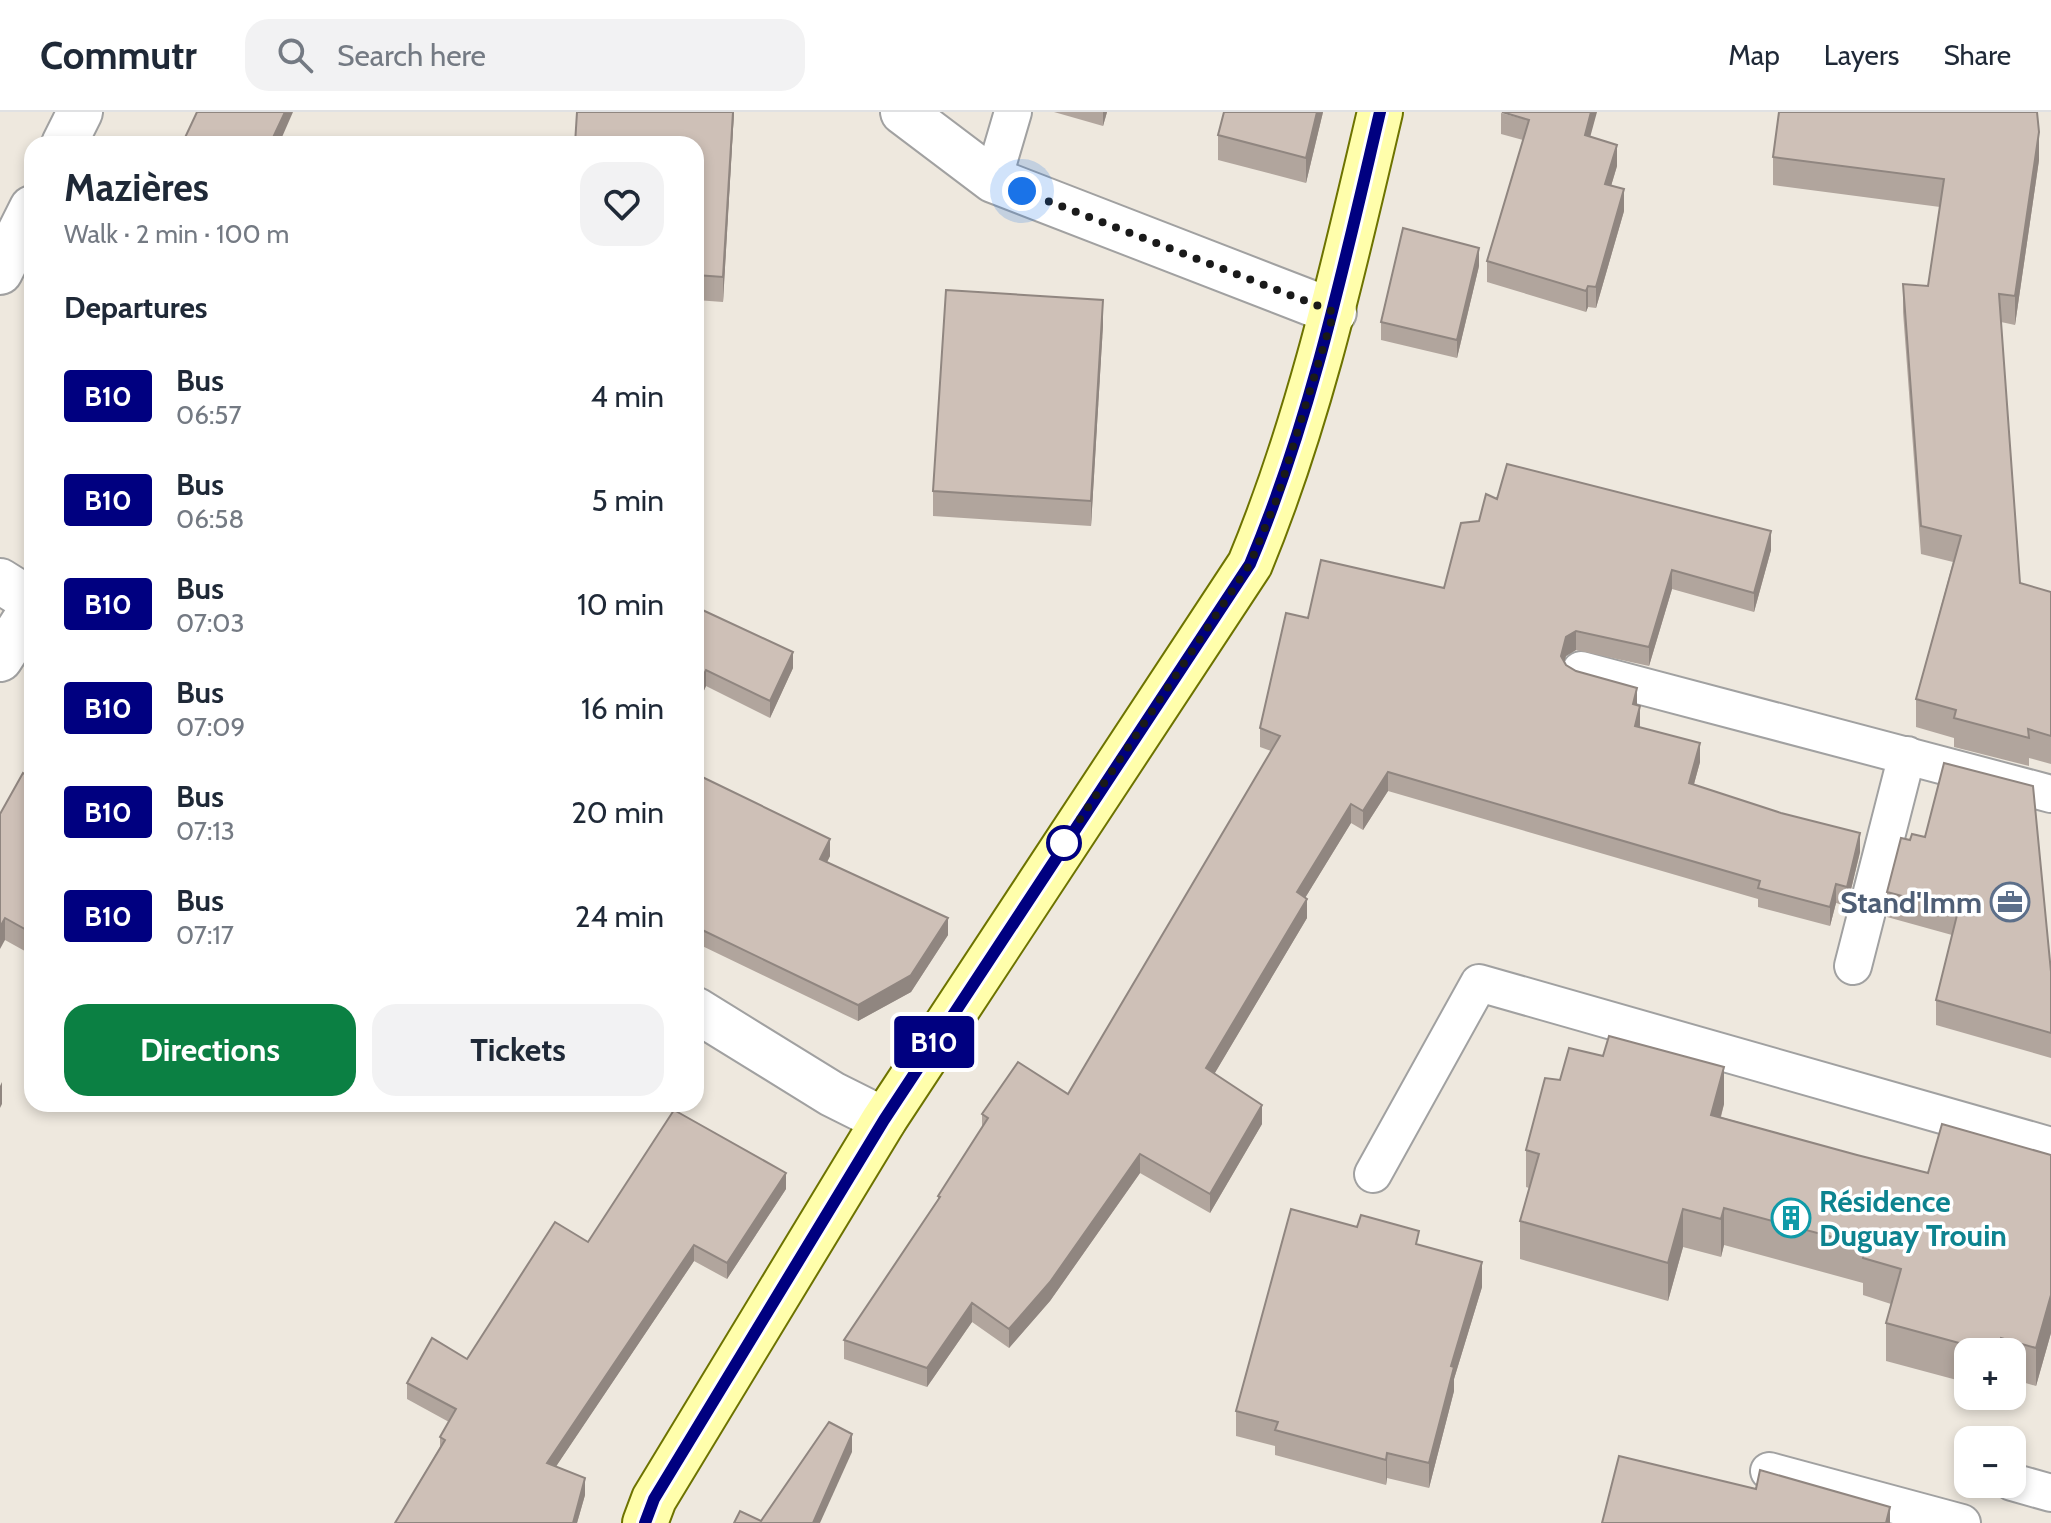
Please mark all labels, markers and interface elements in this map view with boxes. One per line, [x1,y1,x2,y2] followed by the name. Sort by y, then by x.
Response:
[245,19,805,91] search box
[40,32,197,79] text: Commutr
[273,33,317,77] icon: search
[337,37,486,74] text: Search here
[1728,38,1780,72] text: Map
[1824,38,1899,72] text: Layers
[1943,38,2011,72] text: Share
[580,162,664,246] button: heart
[64,164,209,211] text: Mazières
[1002,171,1042,211] your location
[64,218,289,250] text: Walk · 2 min · 100 m
[64,289,208,326] text: Departures
[176,362,224,399] text: Bus
[590,378,664,415] text: 4 min
[84,379,132,413] text: B10
[176,399,241,431] text: 06:57
[176,466,224,503] text: Bus
[592,482,664,519] text: 5 min
[84,483,132,517] text: B10
[176,503,244,535] text: 06:58
[176,570,224,607] text: Bus
[577,586,664,623] text: 10 min
[84,587,132,621] text: B10
[176,607,245,639] text: 07:03
[176,674,224,711] text: Bus
[581,690,664,727] text: 16 min
[84,691,132,725] text: B10
[176,711,245,743] text: 07:09
[176,778,224,815] text: Bus
[571,794,664,831] text: 20 min
[84,795,132,829] text: B10
[176,815,235,847] text: 07:13
[1047,826,1081,860] unlabelled marker
[1989,881,2031,923] office icon: Stand'Imm
[176,882,224,919] text: Bus
[1840,884,1982,921] place label: Stand'Imm
[575,898,664,935] text: 24 min
[84,899,132,933] text: B10
[176,919,234,951] text: 07:17
[64,1004,356,1096] button: Directions
[372,1004,664,1096] button: Tickets
[888,1016,980,1068] line badge: B10
[910,1025,958,1059] text: B10
[1819,1183,2007,1254] place label: Résidence Duguay Trouin
[1770,1197,1812,1239] building icon: Résidence Duguay Trouin
[1954,1338,2026,1498] map controls
[1954,1338,2026,1410] button: +
[1954,1426,2026,1498] button: −

